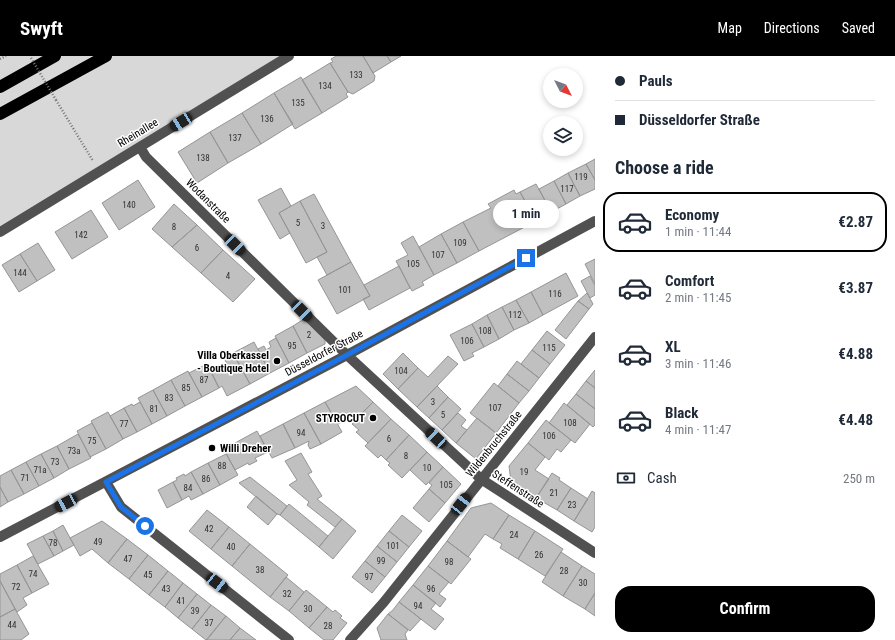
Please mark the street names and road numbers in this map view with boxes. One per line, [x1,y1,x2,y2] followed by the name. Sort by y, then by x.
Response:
[115,116,161,150] street label: Rheinallee
[183,176,233,226] street label: Wodanstraße
[283,327,365,379] street label: Düsseldorfer Straße
[463,408,525,480] street label: Wildenbruchstraße
[490,467,546,511] street label: Steffenstraße

